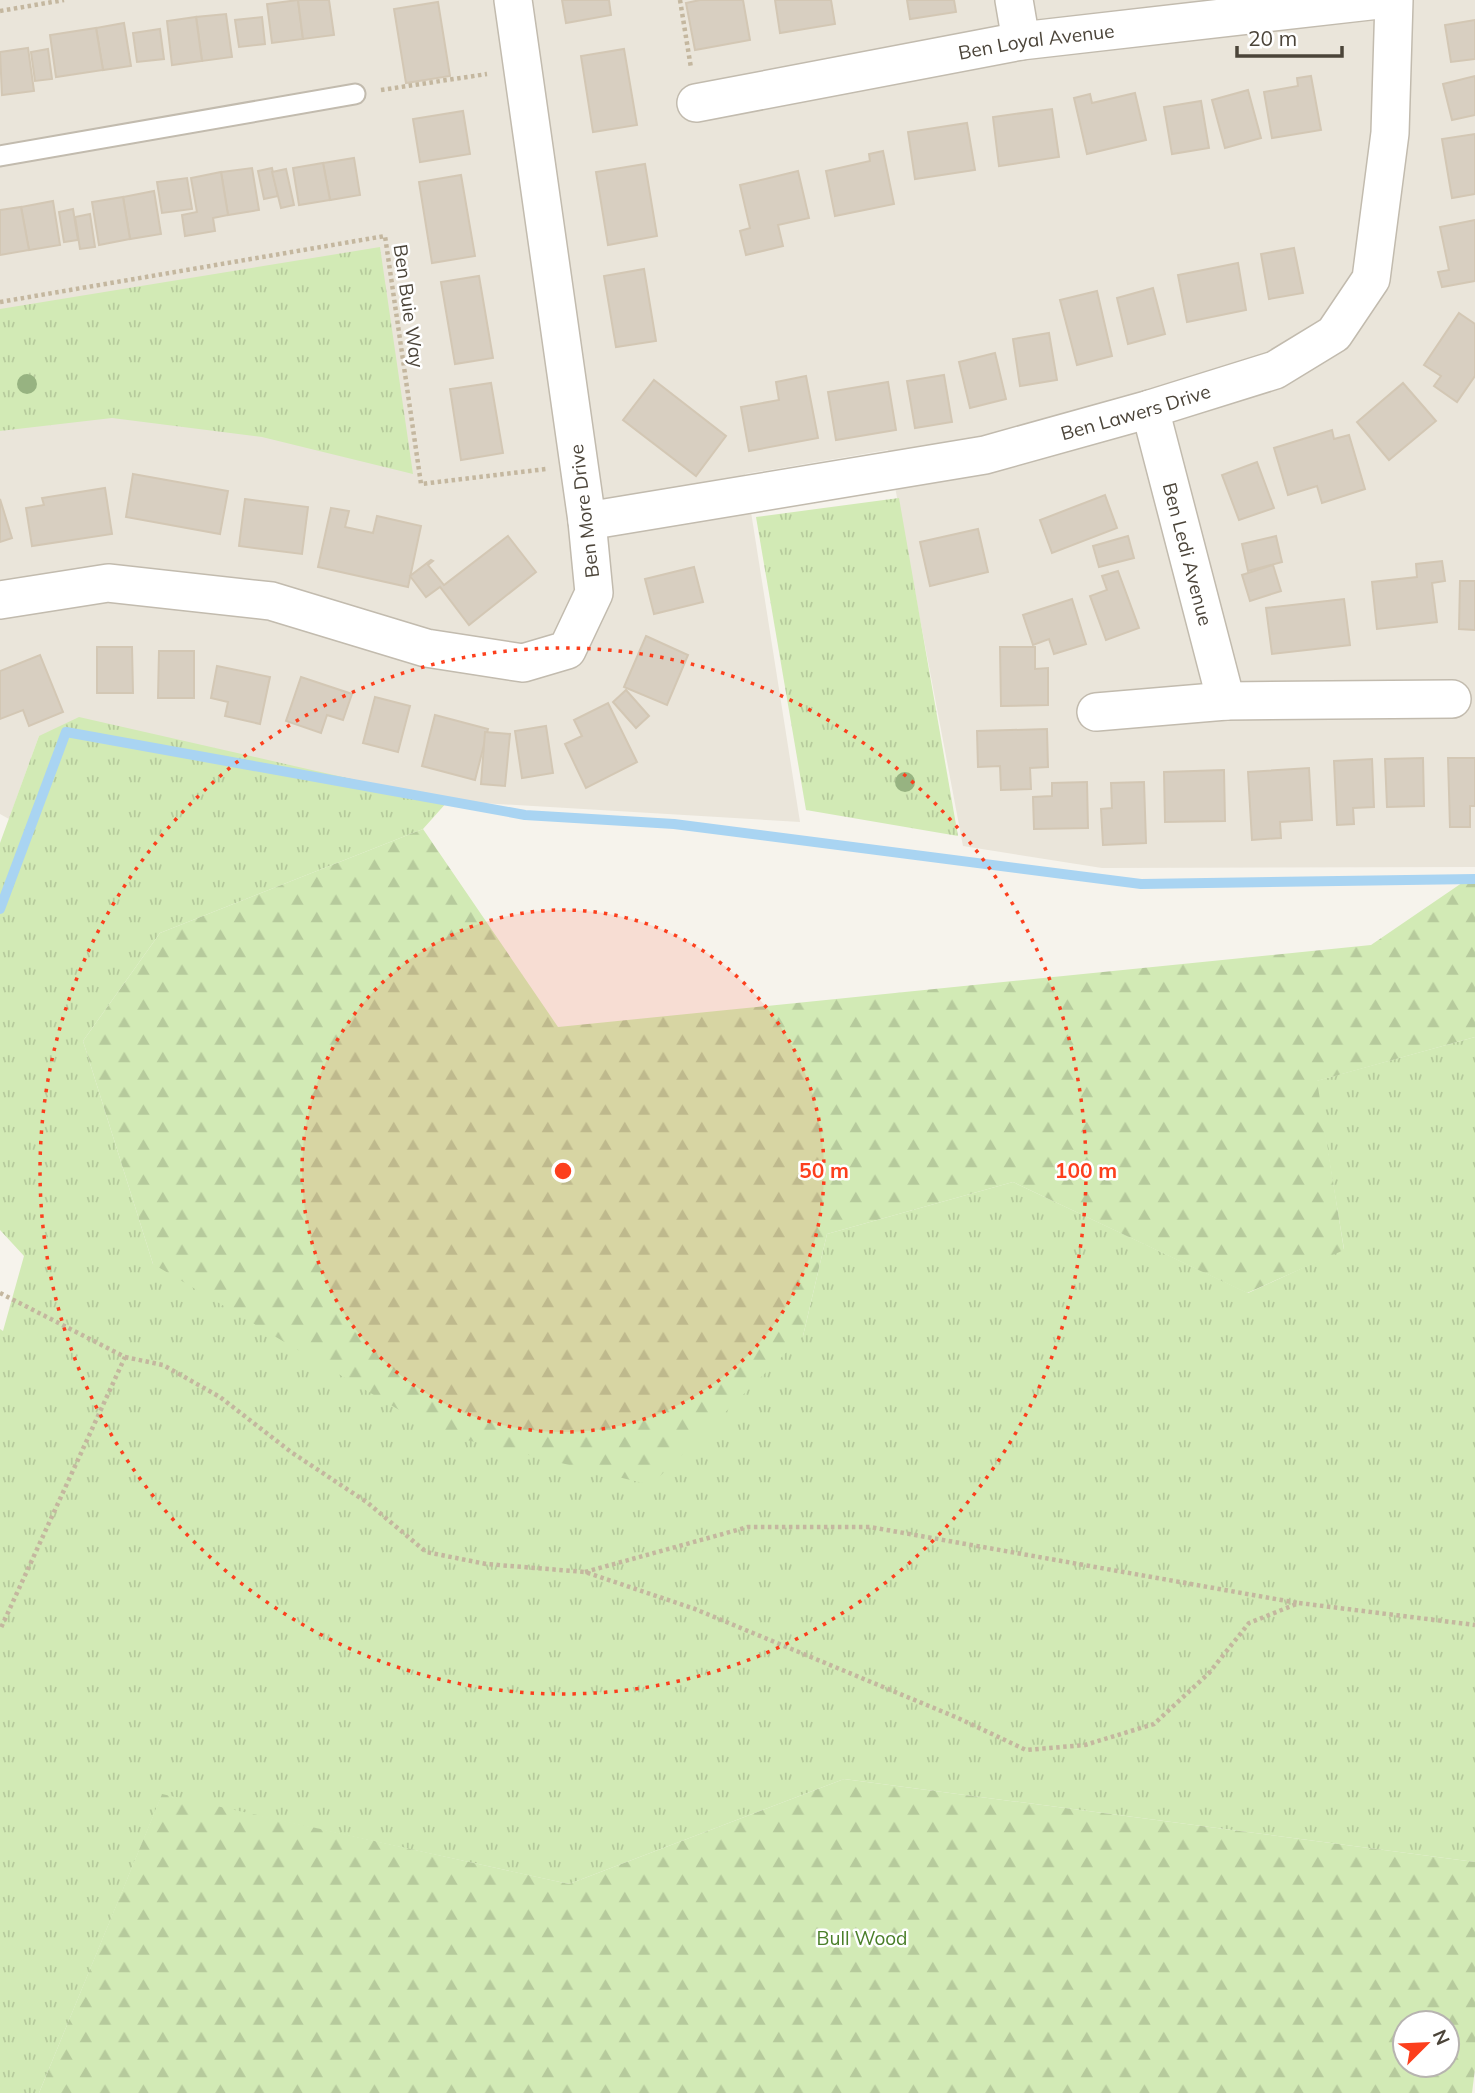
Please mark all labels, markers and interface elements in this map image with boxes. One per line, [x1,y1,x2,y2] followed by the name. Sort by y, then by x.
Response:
[1237,14,1342,58] scale bar
[956,18,1116,65] street label: Ben Loyal Avenue
[1248,25,1297,51] text: 20 m
[388,243,430,369] street label: Ben Buie Way
[1058,379,1213,445] street label: Ben Lawers Drive
[564,443,604,579] street label: Ben More Drive
[1158,480,1218,628] street label: Ben Ledi Avenue
[799,1157,849,1183] text: 50 m
[1055,1157,1117,1183] text: 100 m
[551,1159,575,1183] centre of rings
[817,1926,908,1950] park label: Bull Wood
[1391,2009,1461,2079] north arrow
[1428,2026,1455,2049] text: N

